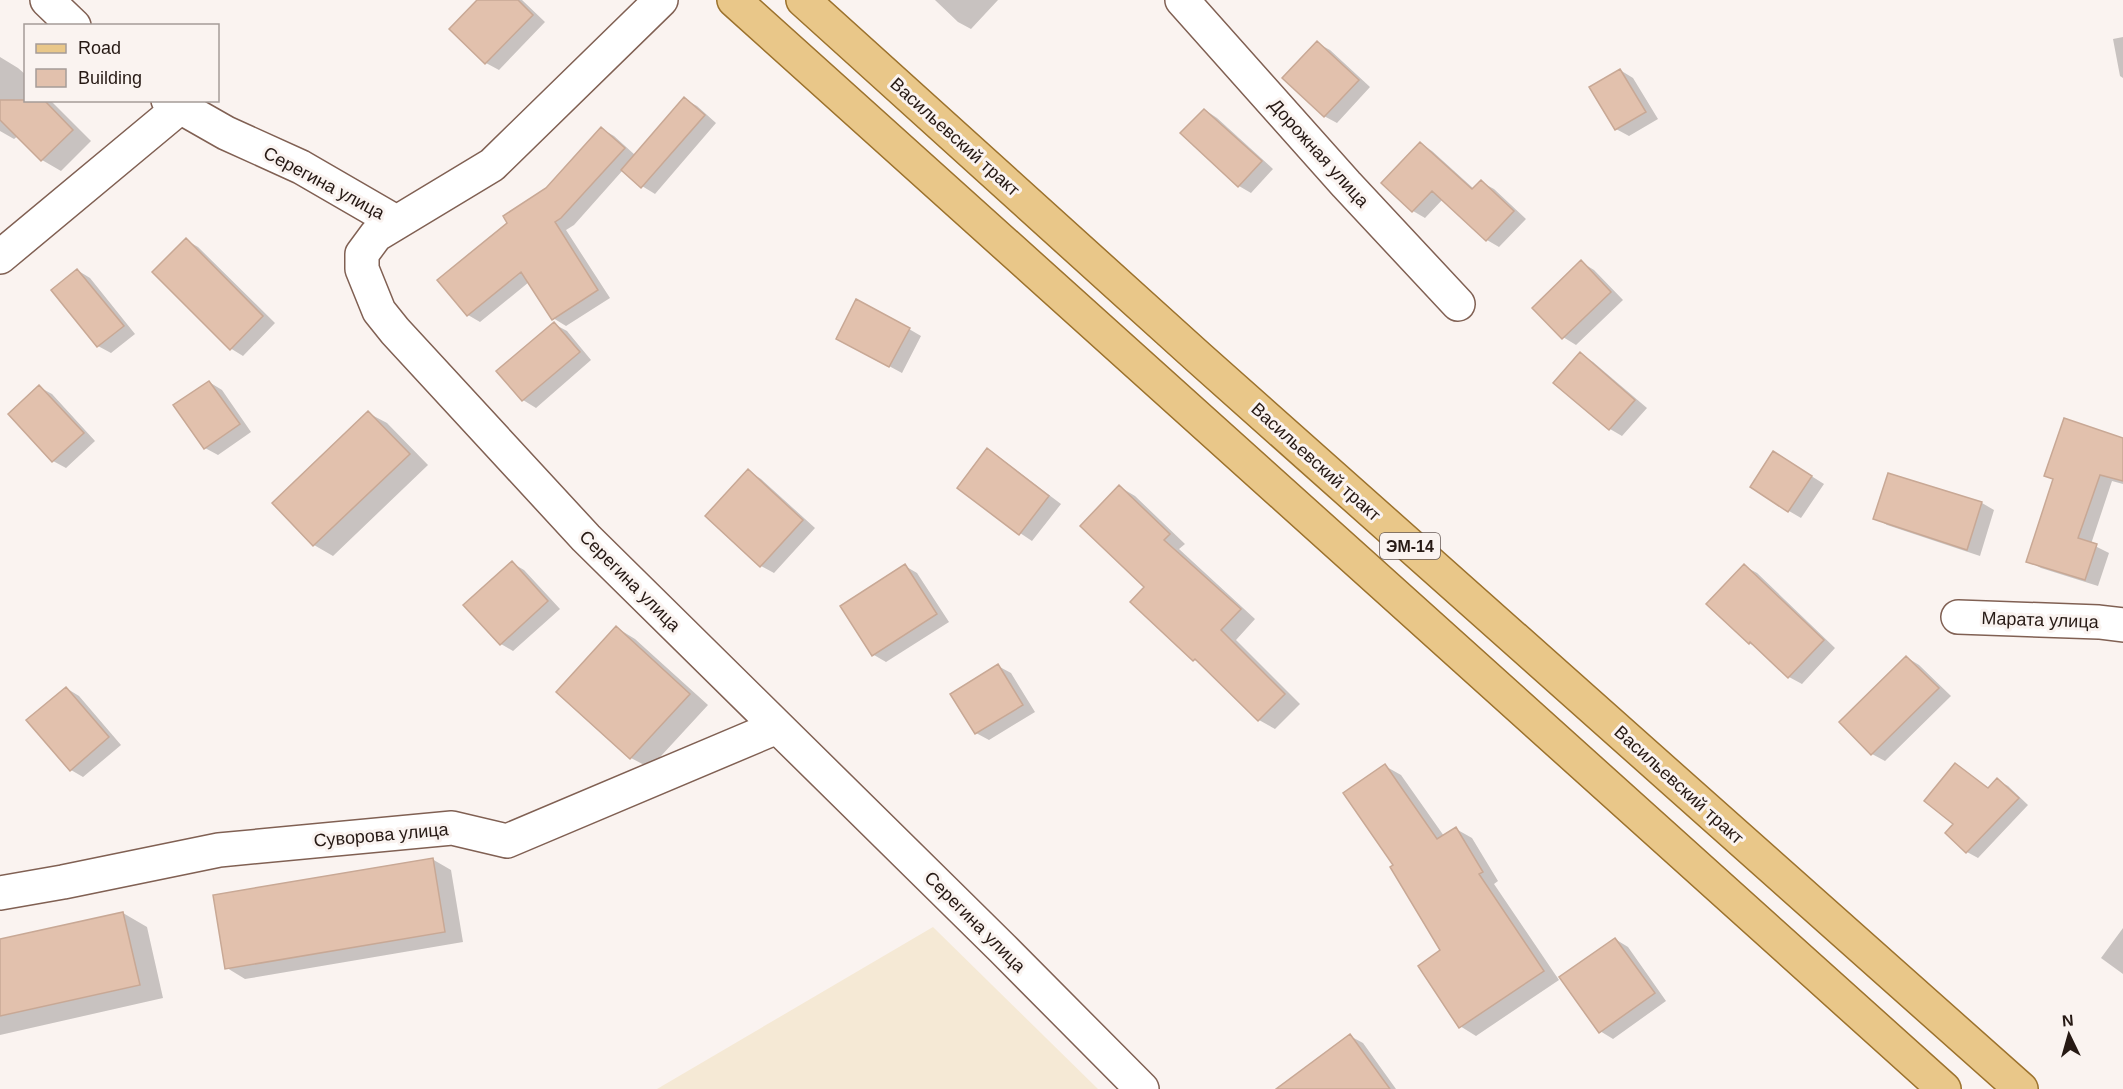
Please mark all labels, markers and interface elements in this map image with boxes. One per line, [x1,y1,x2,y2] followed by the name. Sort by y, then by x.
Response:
[24,24,219,102] legend
[78,38,121,58] text: Road
[78,68,142,88] text: Building
[886,74,1024,200] street label: Васильевский тракт
[1265,95,1373,212] street label: Дорожная улица
[260,143,389,224] street label: Серегина улица
[1247,399,1385,525] street label: Васильевский тракт
[576,527,685,636] street label: Серегина улица
[1380,533,1440,559] road number: ЭМ-14
[1981,608,2100,632] street label: Марата улица
[1610,722,1748,848] street label: Васильевский тракт
[313,819,450,851] street label: Суворова улица
[921,868,1030,977] street label: Серегина улица
[2039,1005,2099,1065] north arrow
[2061,1012,2074,1030] text: N

